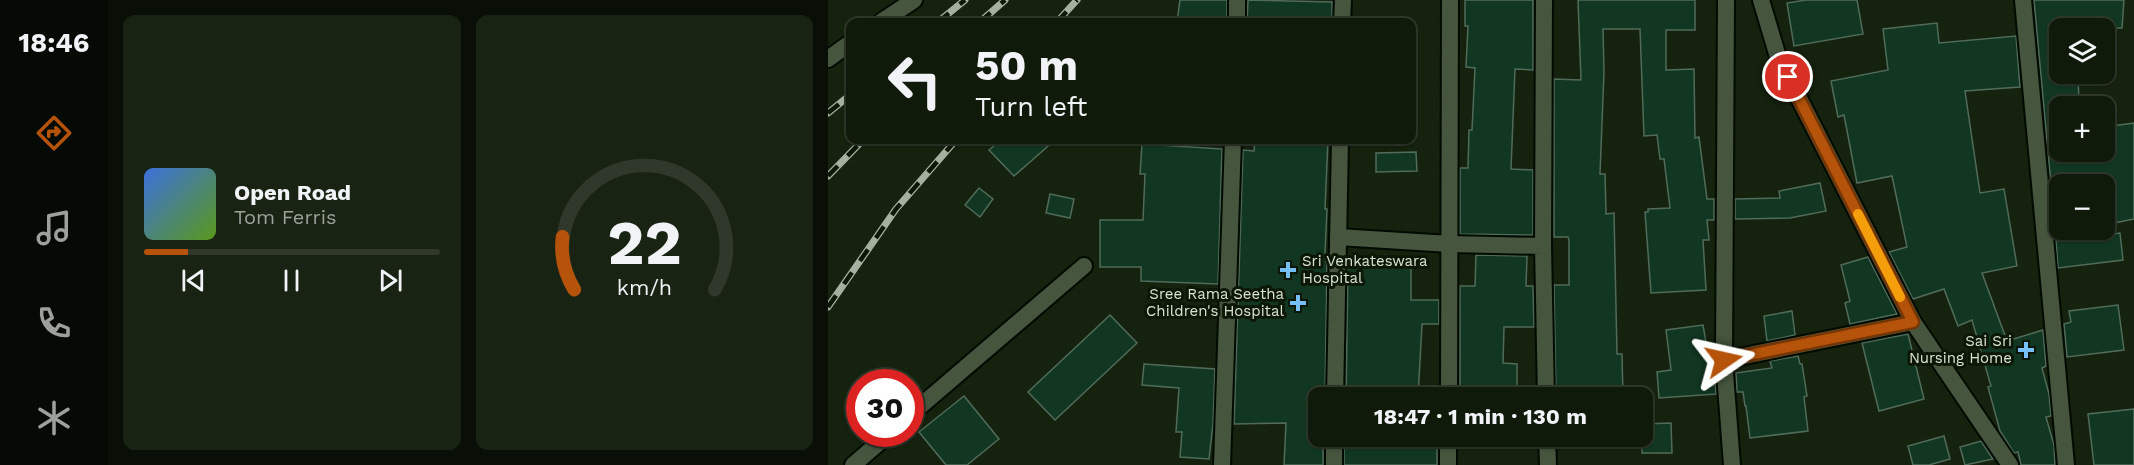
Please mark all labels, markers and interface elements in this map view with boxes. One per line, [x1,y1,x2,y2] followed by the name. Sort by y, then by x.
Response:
[2049,18,2115,240] map controls
[2049,18,2115,84] button: layers
[19,27,89,59] text: 18:46
[975,41,1078,90] text: 50 m
[876,42,954,120] icon: left
[1762,51,1813,102] pin
[1771,60,1804,93] icon: arrive
[975,91,1087,123] text: Turn left
[2049,96,2115,162] button: +
[33,112,75,154] icon: directions
[2049,174,2115,240] button: −
[234,180,351,205] text: Open Road
[234,205,337,229] text: Tom Ferris
[607,206,681,279] text: 22
[33,207,75,249] icon: music
[1302,252,1428,287] place label: Sri Venkateswara Hospital
[1279,261,1297,279] marker: Sri Venkateswara Hospital
[177,264,210,297] icon: previous
[275,264,308,297] icon: pause
[374,264,407,297] icon: next
[617,275,672,300] text: km/h
[1146,285,1284,320] place label: Sree Rama Seetha Children's Hospital
[1289,294,1307,312] marker: Sree Rama Seetha Children's Hospital
[33,302,75,344] icon: phone
[1692,328,1756,392] position arrow
[1909,332,2012,367] place label: Sai Sri Nursing Home
[2017,341,2035,359] marker: Sai Sri Nursing Home
[846,369,924,447] speed limit sign: 30
[33,397,75,439] icon: climate
[1374,404,1587,429] text: 18:47 · 1 min · 130 m

